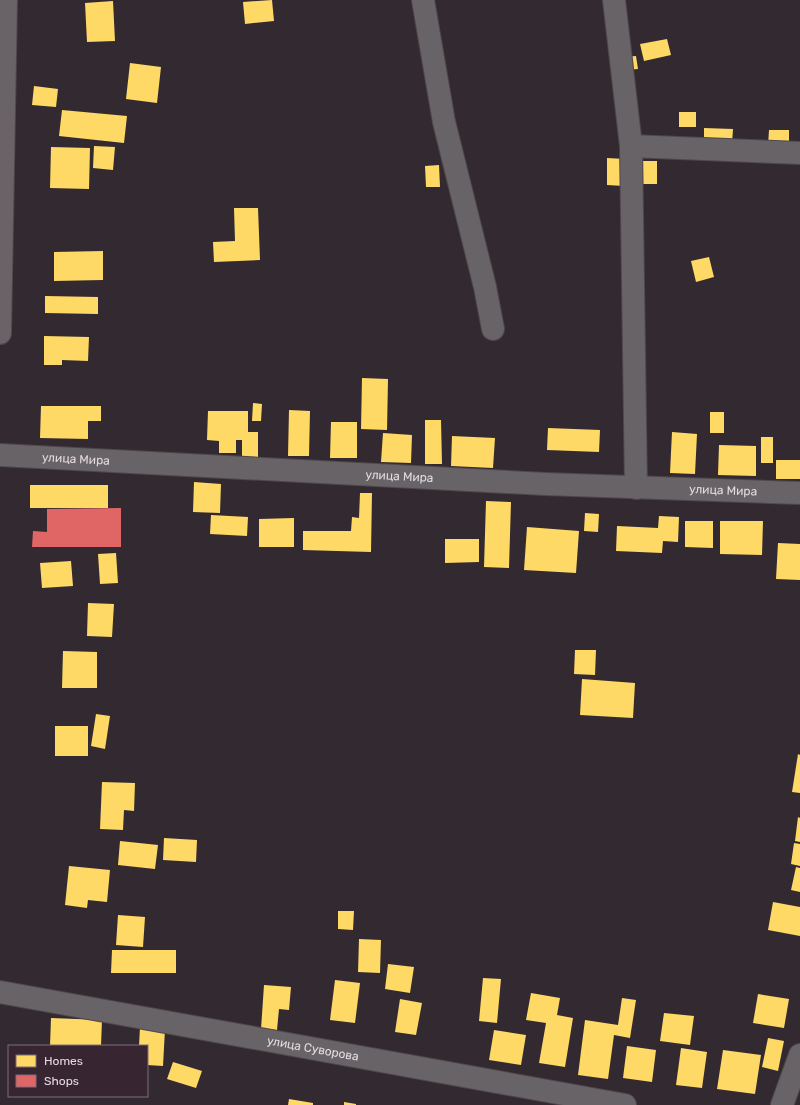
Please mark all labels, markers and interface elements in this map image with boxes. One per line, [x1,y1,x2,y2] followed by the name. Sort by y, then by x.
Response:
[42,450,110,468] street label: улица Мира
[365,467,434,485] street label: улица Мира
[689,482,757,498] street label: улица Мира
[266,1033,360,1064] street label: улица Суворова
[8,1045,148,1097] legend
[44,1054,83,1068] text: Homes
[44,1074,79,1088] text: Shops

